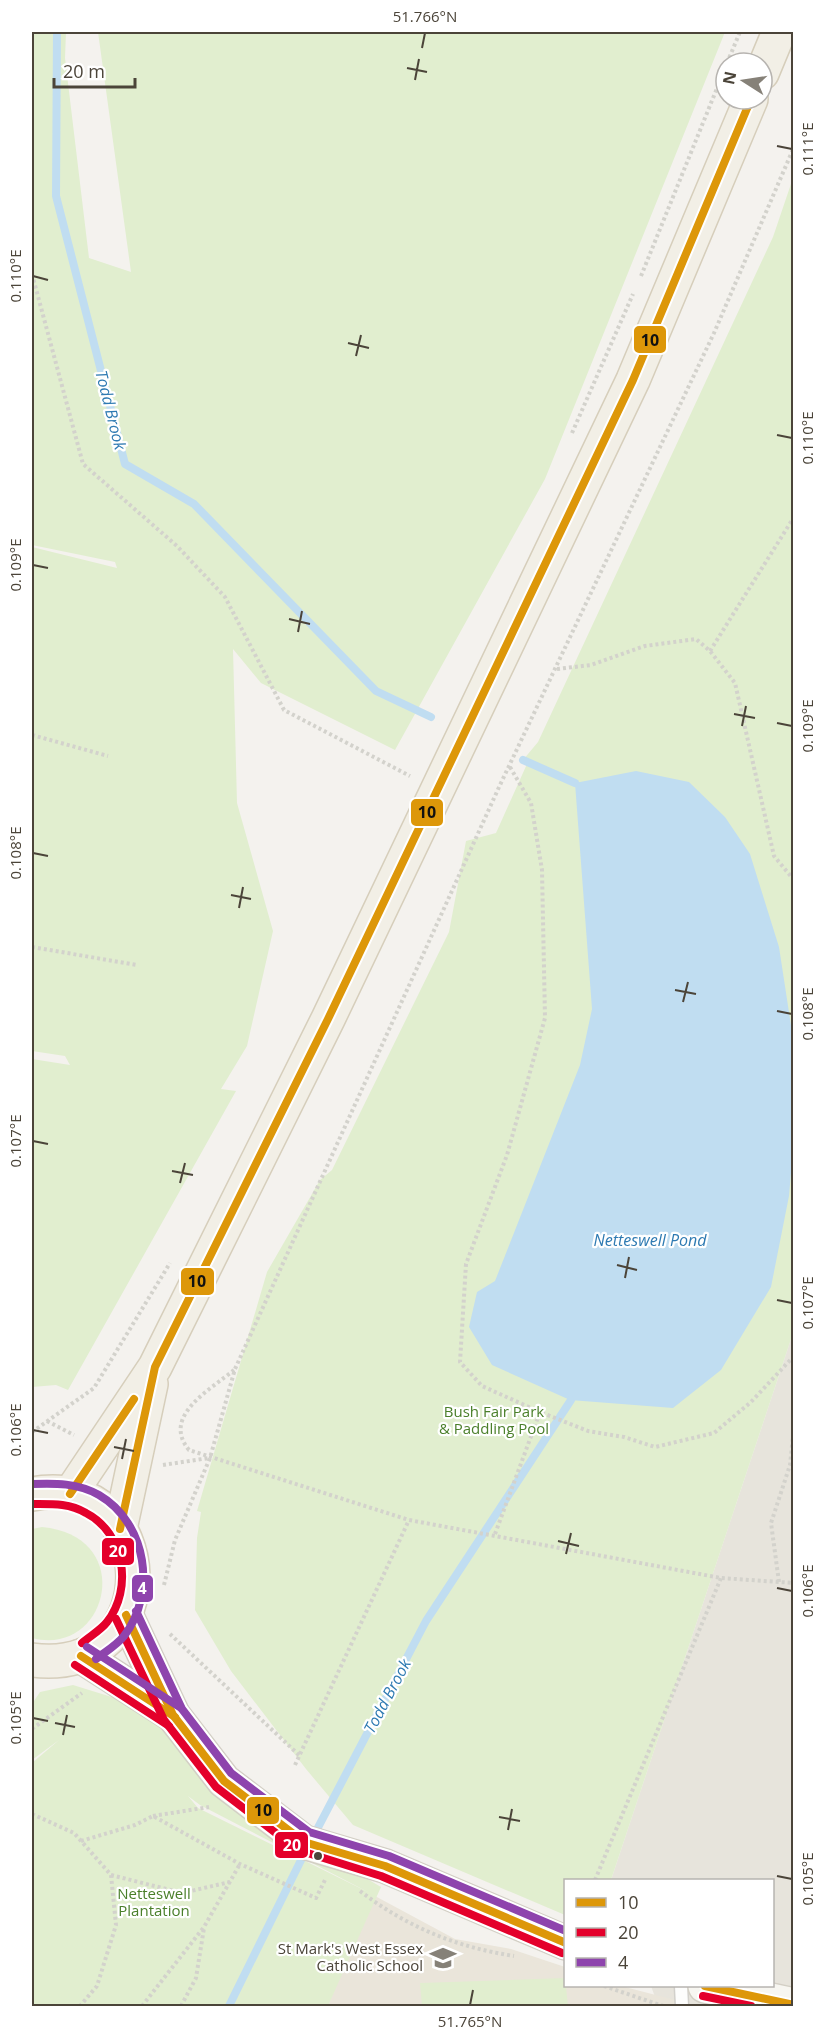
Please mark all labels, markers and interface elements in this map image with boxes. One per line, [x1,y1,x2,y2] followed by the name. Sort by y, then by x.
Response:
[393,6,457,26] text: 51.766°N
[54,51,135,89] scale bar
[714,51,774,111] north arrow
[63,59,105,83] text: 20 m
[717,69,741,87] text: N
[797,122,817,176] text: 0.111°E
[5,249,25,303] text: 0.110°E
[633,325,667,354] line badge: 10
[641,329,659,351] text: 10
[90,368,132,453] water label: Todd Brook
[797,411,817,465] text: 0.110°E
[5,538,25,592] text: 0.109°E
[797,699,817,753] text: 0.109°E
[410,798,444,827] line badge: 10
[418,801,436,823] text: 10
[5,826,25,880] text: 0.108°E
[797,987,817,1041] text: 0.108°E
[5,1114,25,1168] text: 0.107°E
[594,1229,707,1251] water label: Netteswell Pond
[180,1267,215,1296] line badge: 10
[188,1270,206,1292] text: 10
[797,1276,817,1330] text: 0.107°E
[439,1401,549,1438] park label: Bush Fair Park & Paddling Pool
[5,1403,25,1457] text: 0.106°E
[101,1537,135,1566] line badge: 20
[109,1540,127,1562] text: 20
[797,1564,817,1618] text: 0.106°E
[131,1574,154,1603] line badge: 4
[137,1577,147,1599] text: 4
[358,1654,416,1737] water label: Todd Brook
[5,1691,25,1745] text: 0.105°E
[246,1796,280,1825] line badge: 10
[254,1799,272,1821] text: 10
[274,1831,309,1859] line badge: 20
[283,1834,301,1856] text: 20
[312,1850,324,1862] unlabelled marker
[797,1852,817,1906] text: 0.105°E
[564,1879,774,1987] legend
[117,1883,191,1920] park label: Netteswell Plantation
[618,1890,639,1914] text: 10
[618,1920,639,1944] text: 20
[278,1938,423,1975] place label: St Mark's West Essex Catholic School
[428,1943,458,1973] school or university icon: St Mark's West Essex Catholic School
[618,1950,628,1974] text: 4
[438,2011,502,2031] text: 51.765°N

